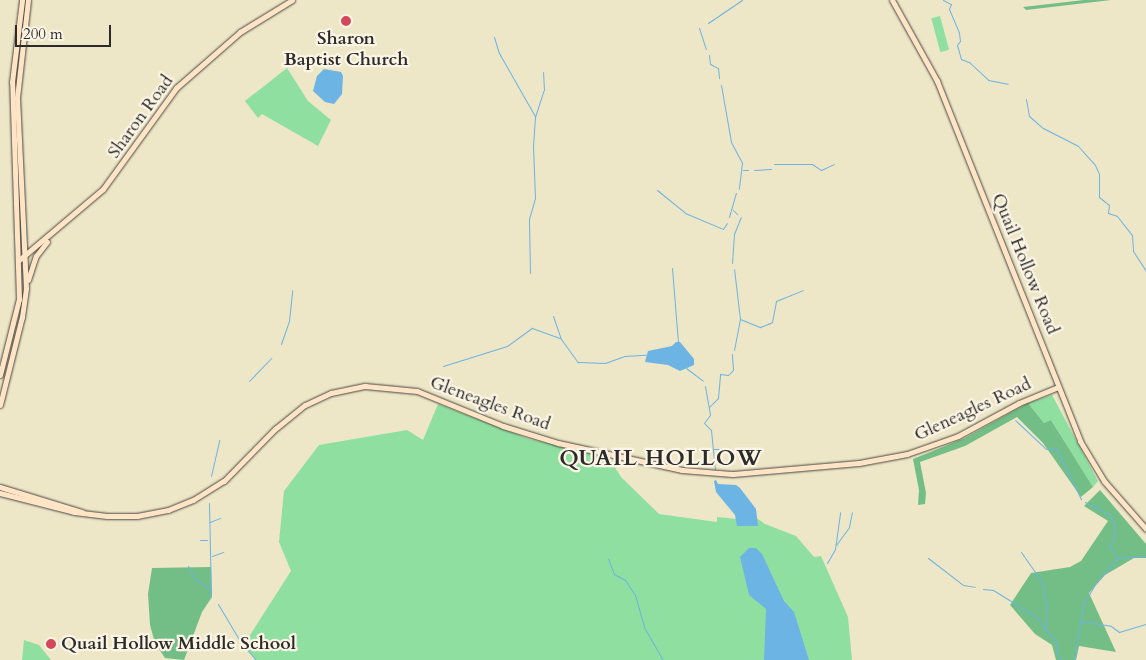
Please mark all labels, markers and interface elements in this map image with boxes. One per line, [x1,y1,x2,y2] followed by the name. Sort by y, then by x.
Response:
[18,15,114,47] scale bar
[340,15,352,27] marker: Sharon Baptist Church
[23,24,63,44] text: 200 m
[284,29,408,72] place label: Sharon Baptist Church
[104,71,178,163] street label: Sharon Road
[987,190,1063,338] street label: Quail Hollow Road
[427,372,553,436] street label: Gleneagles Road
[911,373,1035,447] street label: Gleneagles Road
[558,446,764,472] district label: QUAIL HOLLOW
[61,633,296,655] place label: Quail Hollow Middle School
[45,638,57,650] marker: Quail Hollow Middle School

